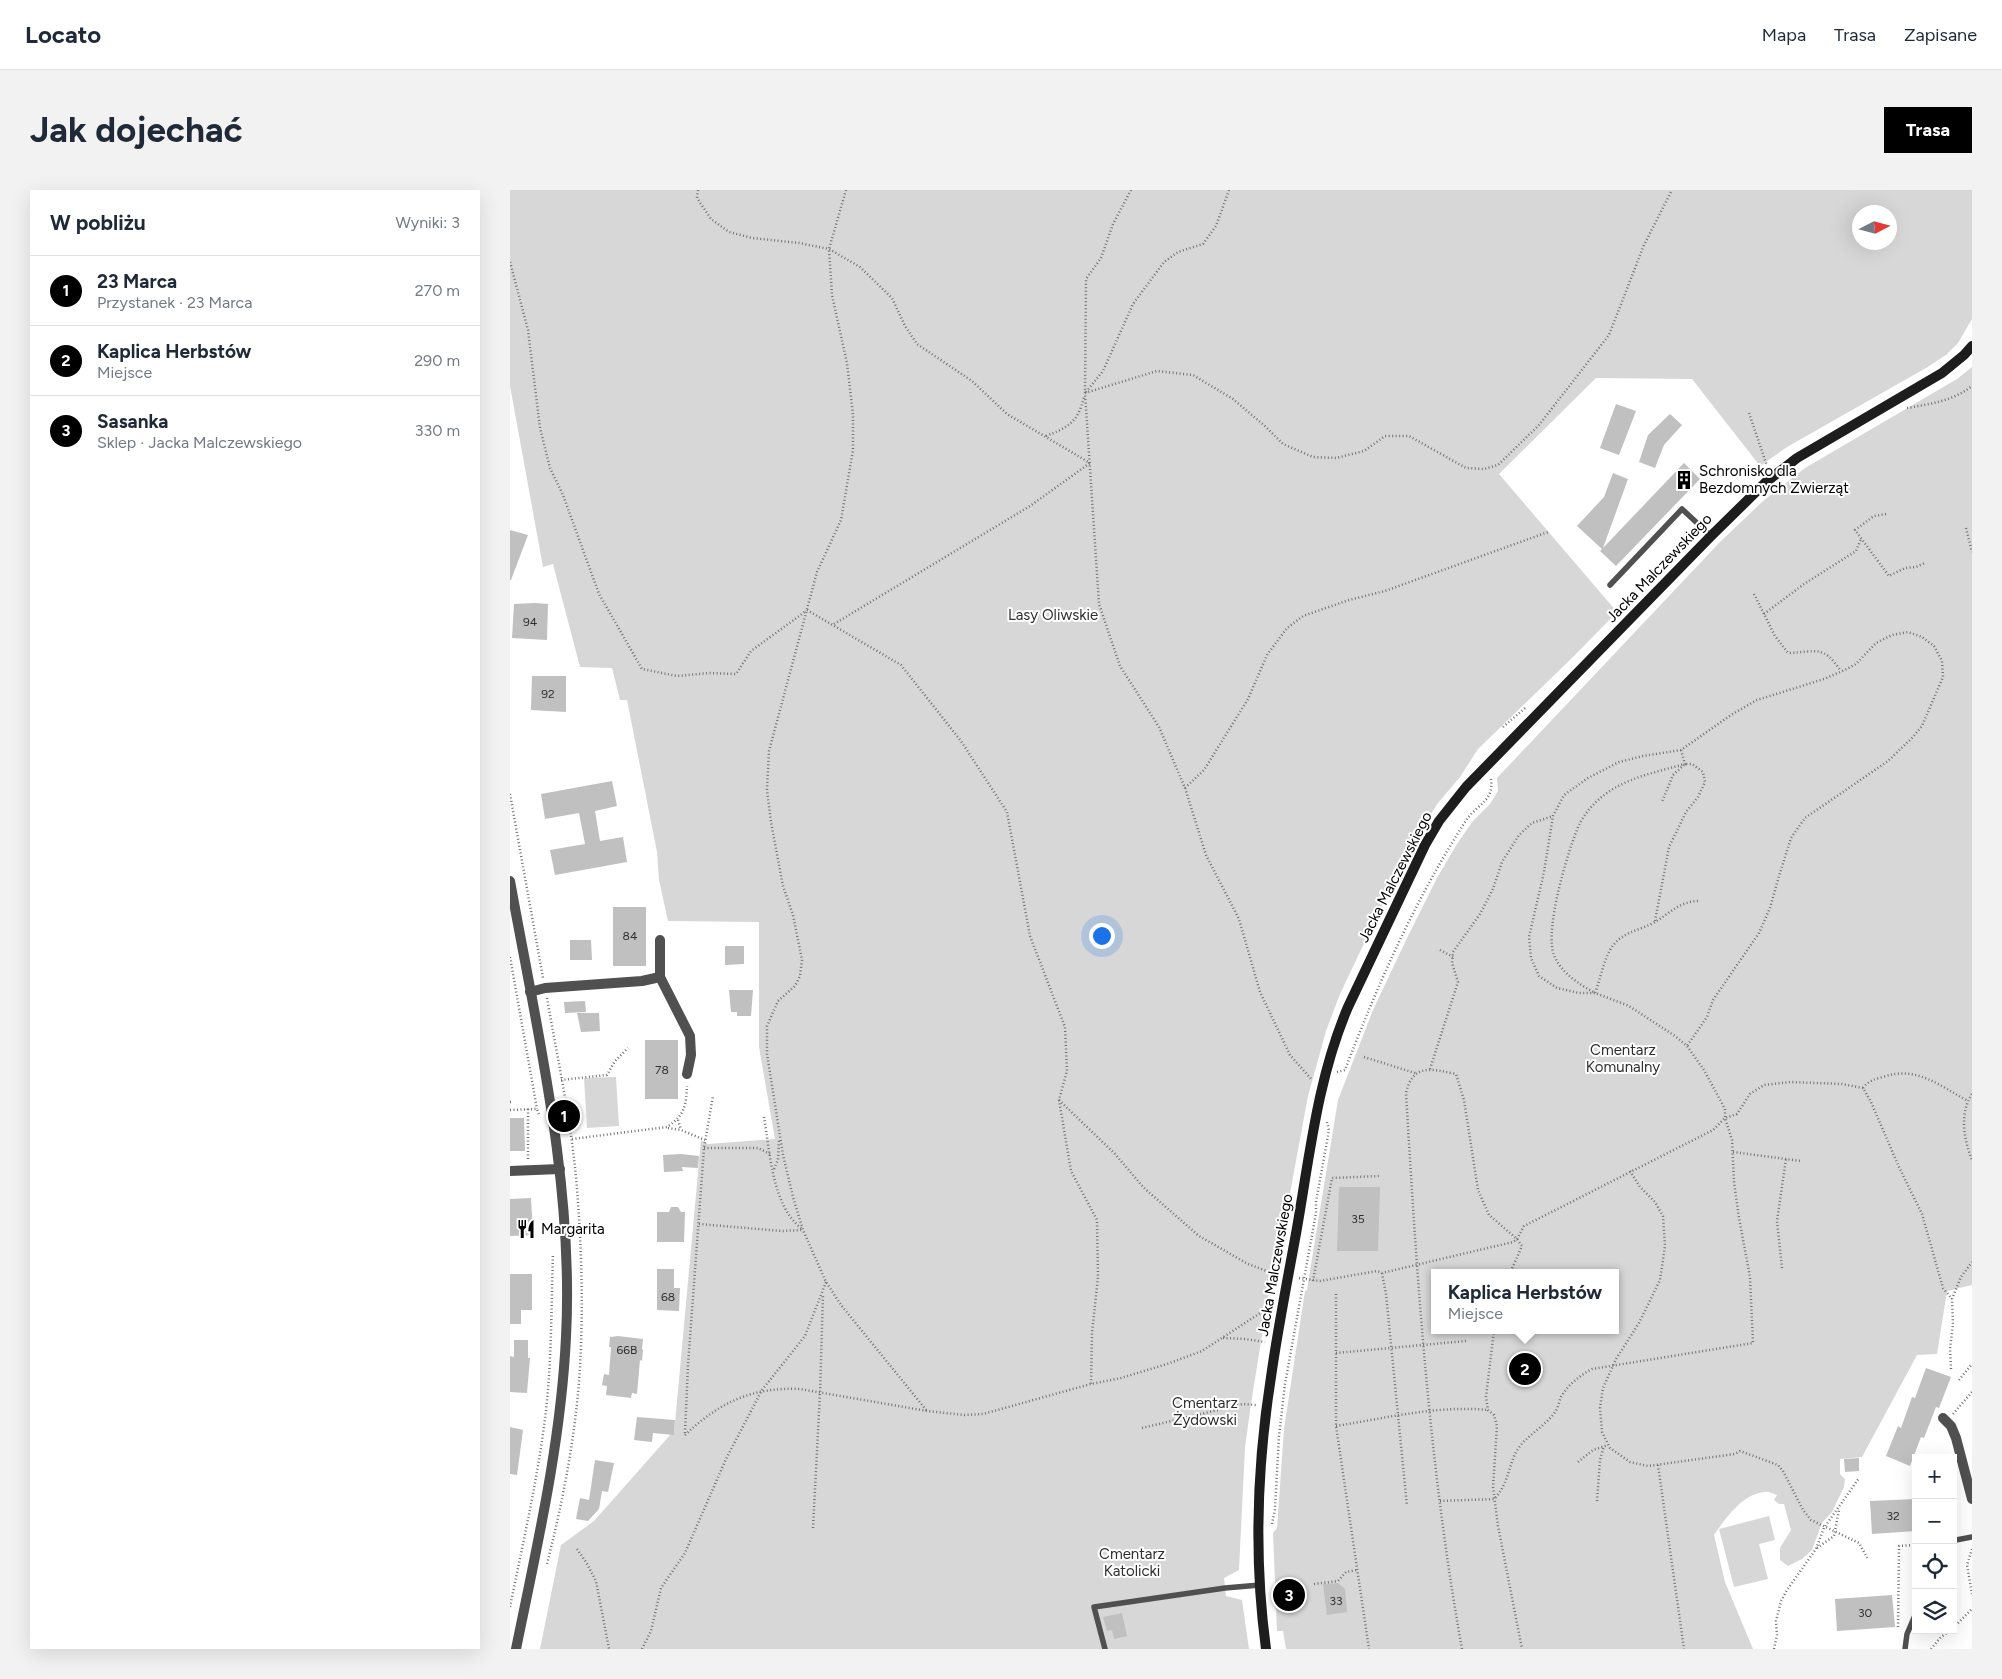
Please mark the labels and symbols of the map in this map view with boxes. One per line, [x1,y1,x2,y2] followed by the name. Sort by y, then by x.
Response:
[1852,205,1897,250] north arrow
[1699,462,1849,497] place label: Schronisko dla Bezdomnych Zwierząt
[1673,469,1695,491] building icon: Schronisko dla Bezdomnych Zwierząt
[1602,510,1716,626] street label: Jacka Malczewskiego
[1008,606,1098,624] park label: Lasy Oliwskie
[523,615,538,629] house number: 94
[541,687,555,701] house number: 92
[1354,808,1436,945] street label: Jacka Malczewskiego
[1089,923,1115,949] your location
[623,929,638,943] house number: 84
[1586,1041,1660,1076] park label: Cmentarz Komunalny
[655,1063,669,1077] house number: 78
[548,1097,580,1135] pin: 1
[1254,1192,1296,1338] street label: Jacka Malczewskiego
[1351,1212,1365,1226] house number: 35
[515,1218,537,1240] restaurant icon: Margarita
[541,1220,605,1238] place label: Margarita
[661,1290,675,1304] house number: 68
[617,1343,637,1357] house number: 66B
[1509,1350,1541,1388] pin: 2
[1172,1394,1238,1429] park label: Cmentarz Żydowski
[1886,1509,1900,1523] house number: 32
[1099,1545,1165,1580] park label: Cmentarz Katolicki
[1273,1576,1305,1614] pin: 3
[1329,1594,1343,1608] house number: 33
[1858,1606,1872,1620] house number: 30

